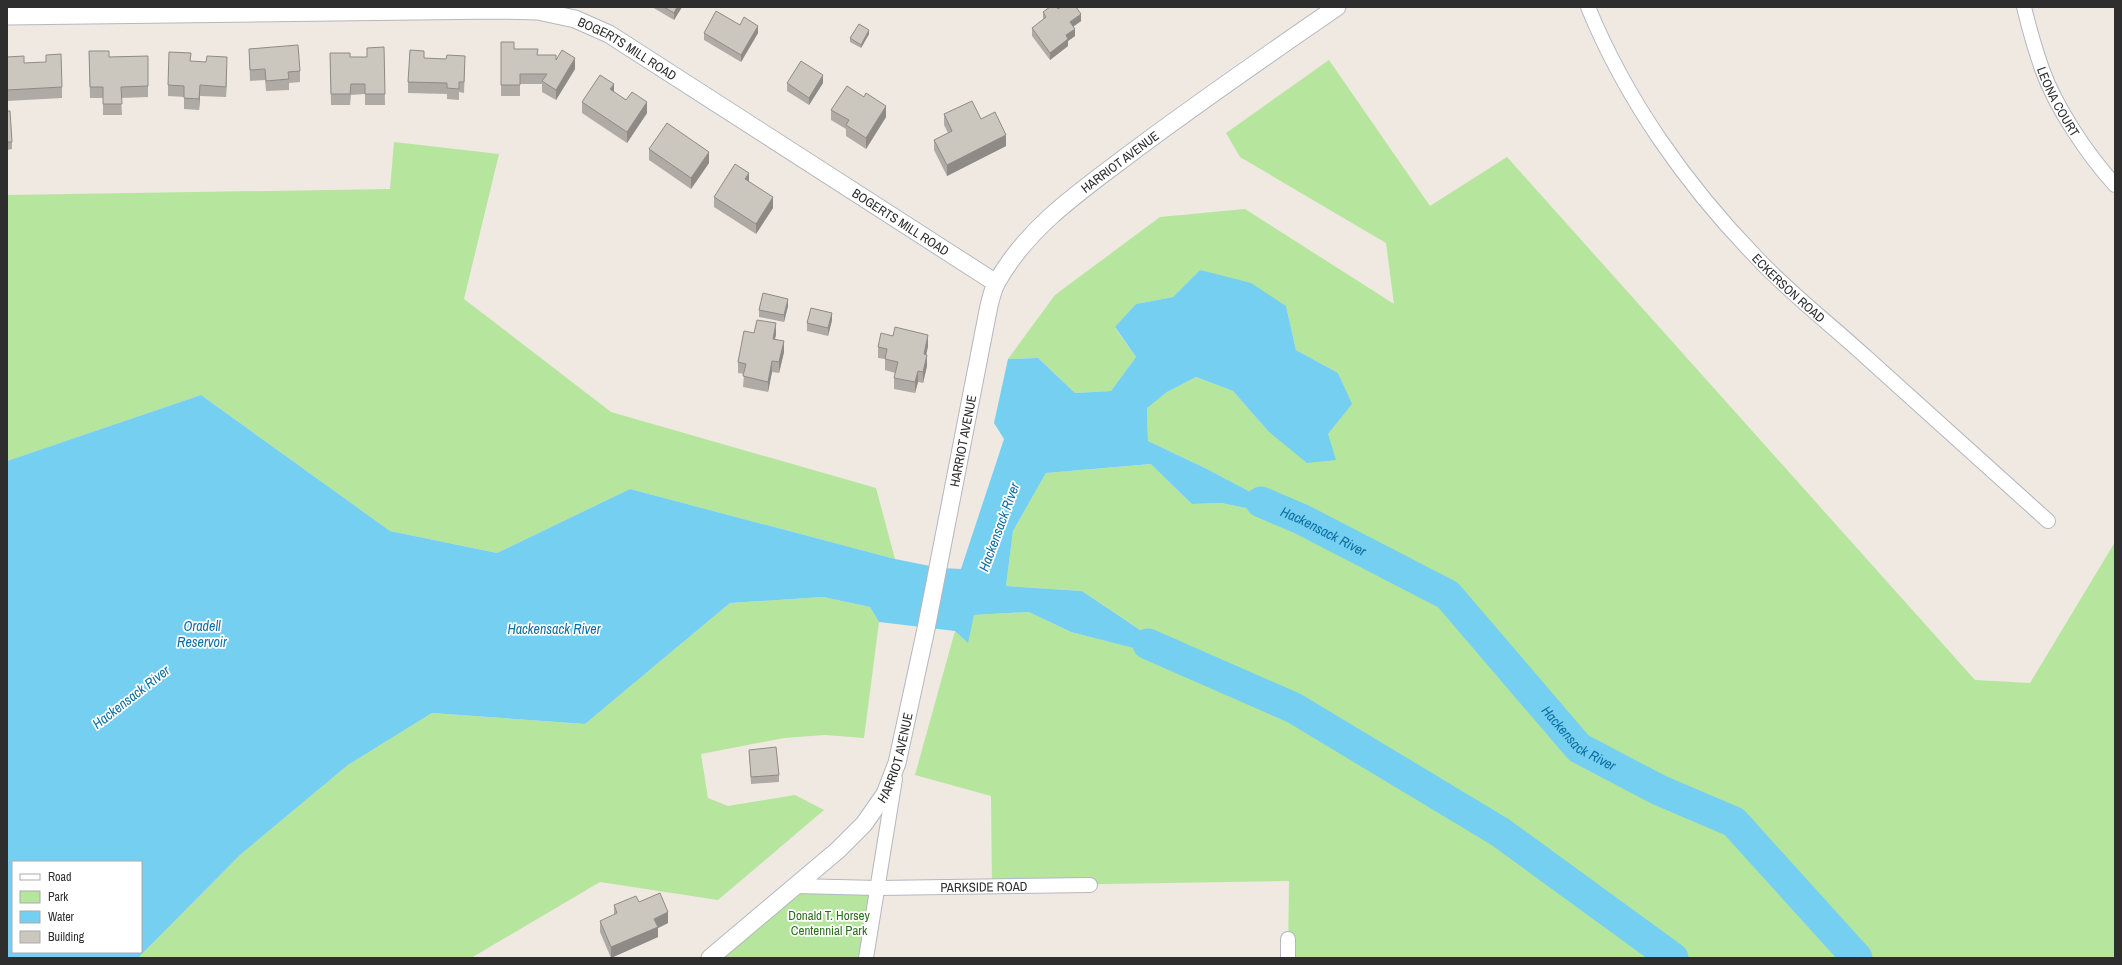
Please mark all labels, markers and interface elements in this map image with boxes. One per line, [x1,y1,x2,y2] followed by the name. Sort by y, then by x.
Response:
[575,13,680,84] street label: BOGERTS MILL ROAD
[2033,65,2083,140] street label: LEONA COURT
[1078,127,1162,197] street label: HARRIOT AVENUE
[849,185,952,260] street label: BOGERTS MILL ROAD
[1748,250,1829,327] street label: ECKERSON ROAD
[946,393,980,488] street label: HARRIOT AVENUE
[975,479,1024,574] water label: Hackensack River
[1278,502,1370,561] water label: Hackensack River
[177,617,228,651] water label: Oradell Reservoir
[507,620,602,638] water label: Hackensack River
[89,661,174,733] water label: Hackensack River
[1538,702,1620,775] water label: Hackensack River
[874,711,917,806] street label: HARRIOT AVENUE
[12,861,142,953] legend
[48,869,72,885] text: Road
[940,878,1028,896] street label: PARKSIDE ROAD
[48,889,68,905] text: Park
[788,907,870,939] park label: Donald T. Horsey Centennial Park
[48,909,75,925] text: Water
[48,929,85,945] text: Building

